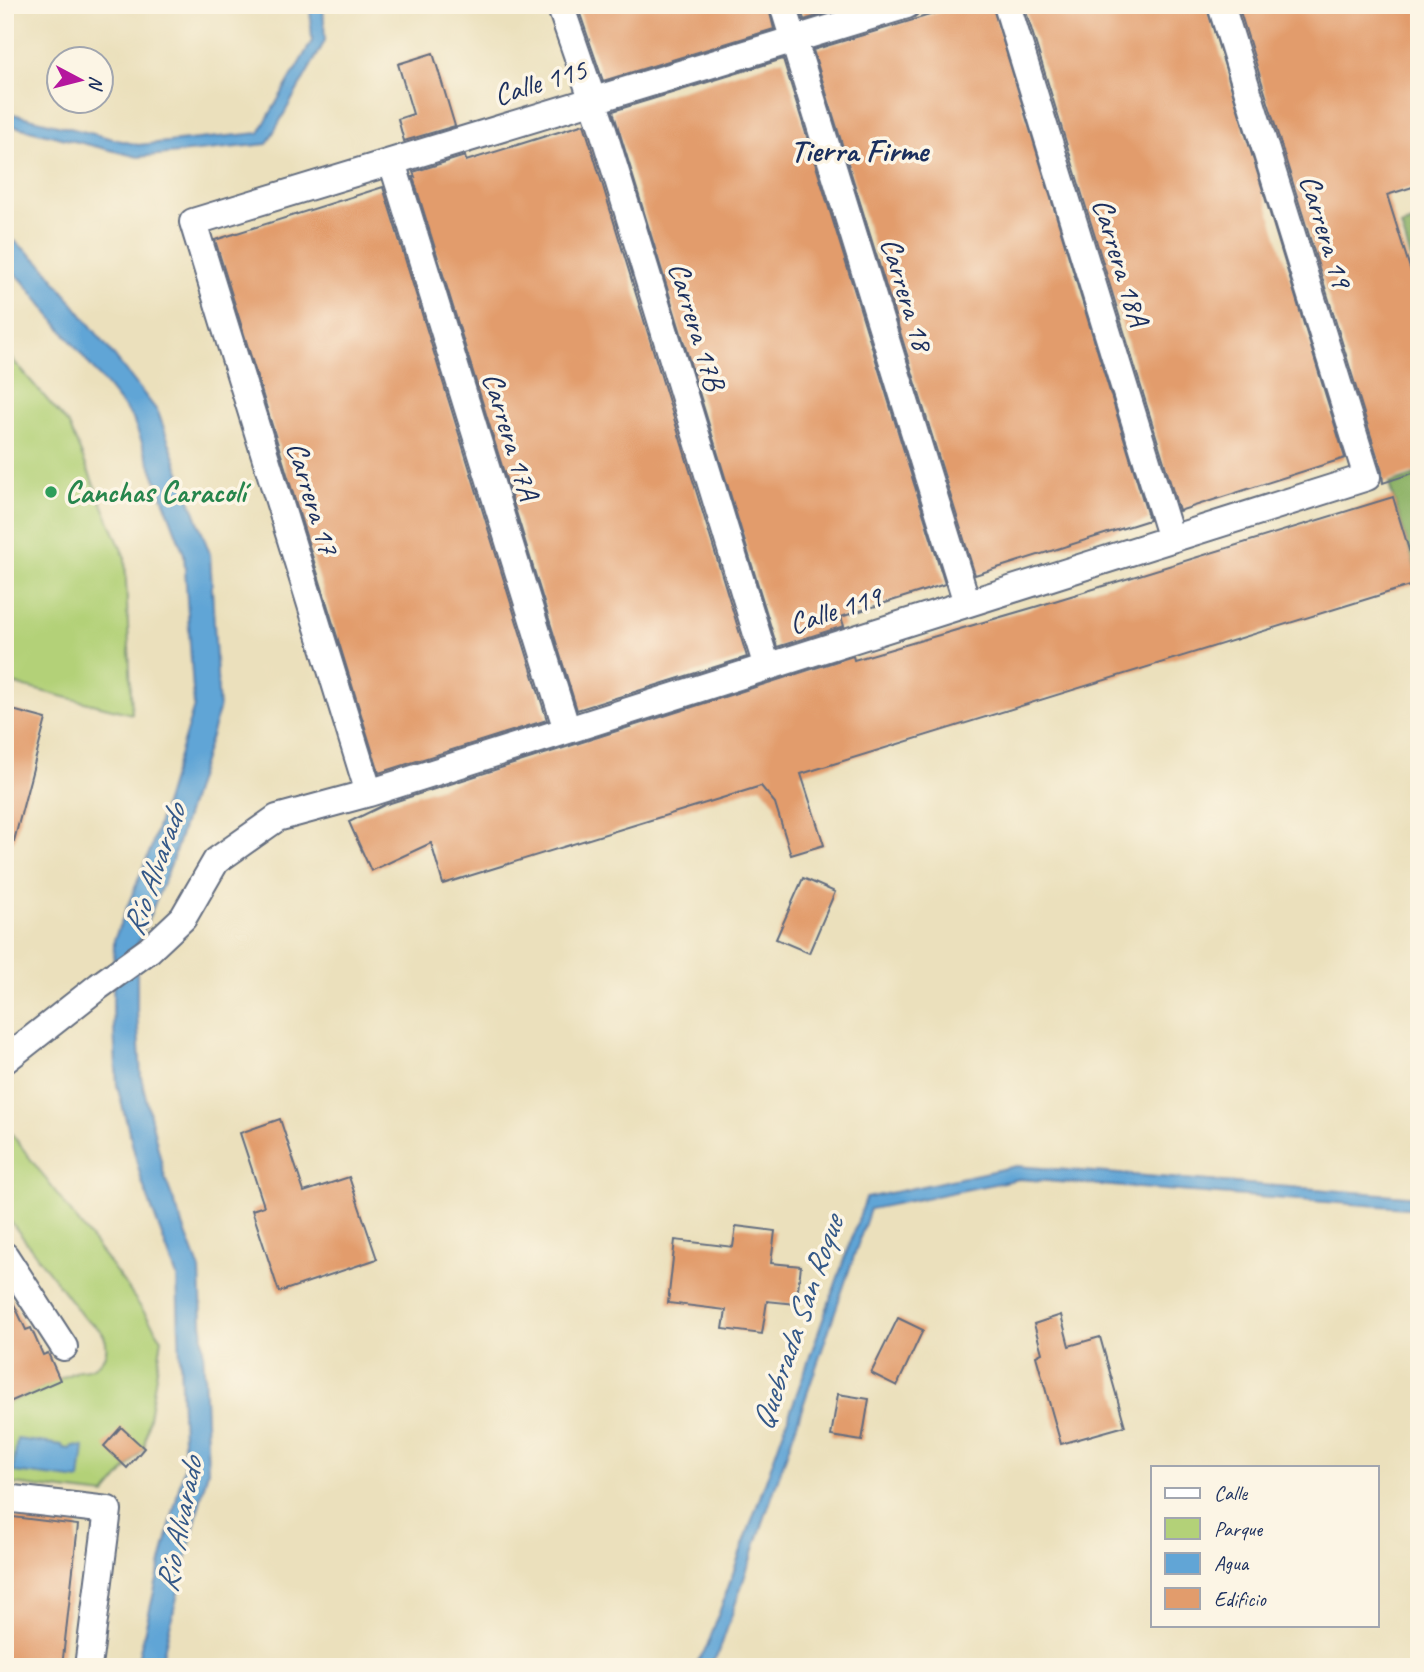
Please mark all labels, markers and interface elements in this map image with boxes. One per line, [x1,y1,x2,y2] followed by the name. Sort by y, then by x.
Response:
[46,46,116,116] north arrow
[489,50,592,114] street label: Calle 115
[83,75,109,92] text: N
[790,130,930,171] district label: Tierra Firme
[1291,170,1362,294] street label: Carrera 19
[1084,194,1159,332] street label: Carrera 18A
[872,233,943,357] street label: Carrera 18
[660,258,735,397] street label: Carrera 17B
[474,368,549,506] street label: Carrera 17A
[278,437,349,560] street label: Carrera 17
[65,473,252,511] place label: Canchas Caracolí
[43,484,59,500] marker: Canchas Caracolí
[784,576,888,643] street label: Calle 119
[113,795,197,941] water label: Río Alvarado
[741,1206,854,1435] water label: Quebrada San Roque
[146,1450,213,1595] water label: Río Alvarado
[1151,1466,1378,1626] legend
[1214,1480,1248,1506] text: Calle
[1214,1516,1263,1542] text: Parque
[1214,1550,1250,1576] text: Agua
[1214,1586,1267,1612] text: Edificio

